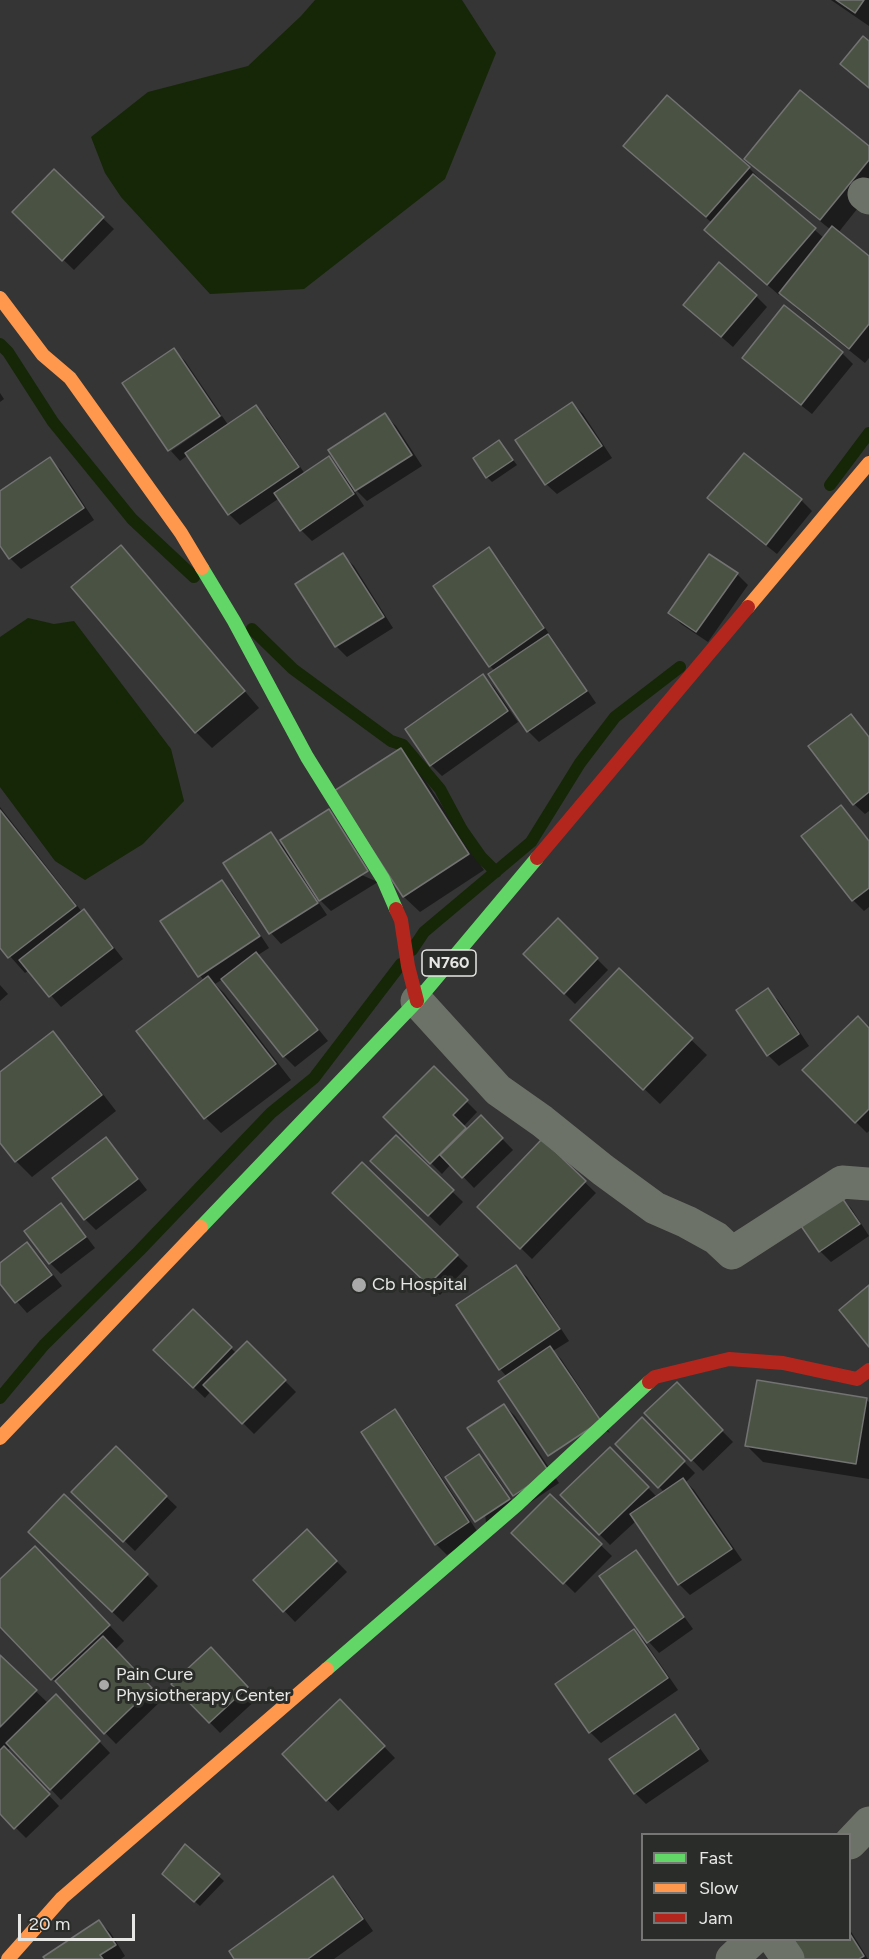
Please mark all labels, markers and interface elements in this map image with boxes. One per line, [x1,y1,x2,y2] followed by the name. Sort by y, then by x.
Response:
[422,950,476,976] road number: N760
[372,1274,467,1296] place label: Cb Hospital
[350,1276,368,1294] marker: Cb Hospital
[116,1664,291,1706] place label: Pain Cure Physiotherapy Center
[97,1678,111,1692] marker: Pain Cure Physiotherapy Center
[641,1833,851,1941] legend
[699,1847,733,1869] text: Fast
[699,1877,738,1899] text: Slow
[21,1902,138,1940] scale bar
[699,1907,733,1929] text: Jam
[29,1913,70,1935] text: 20 m

